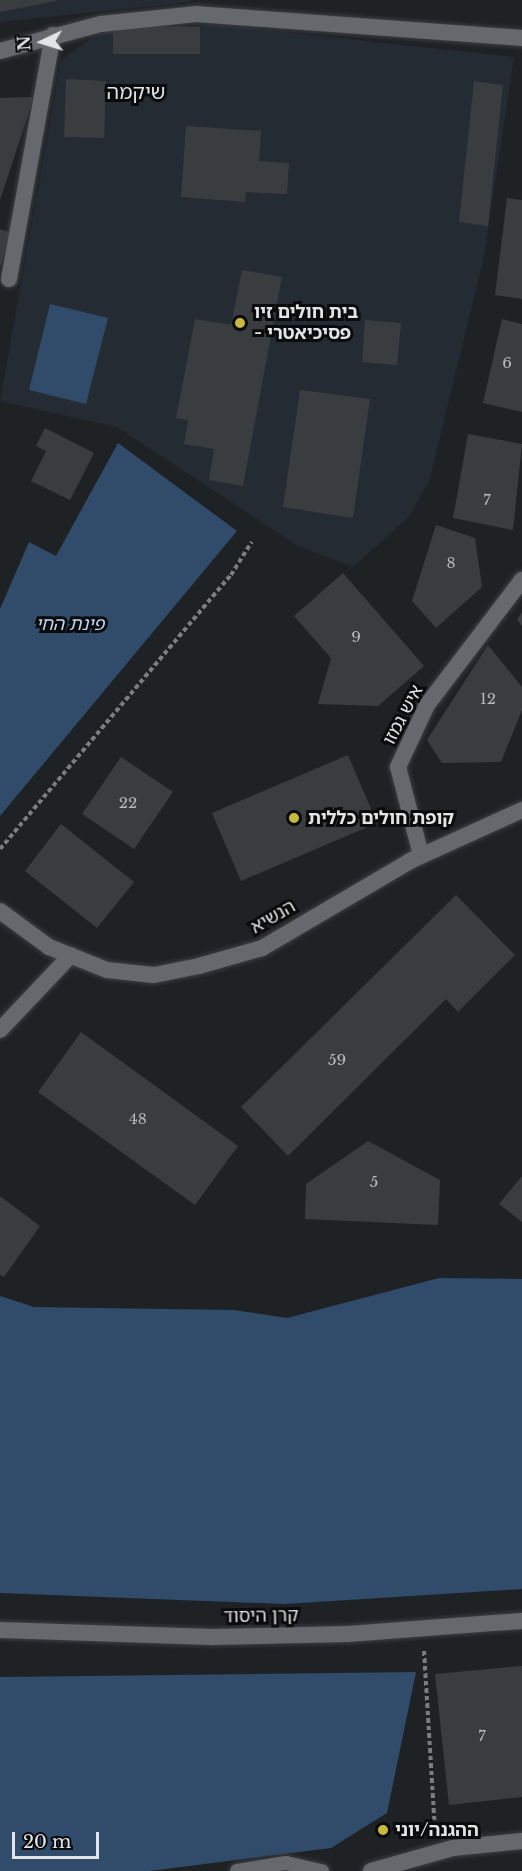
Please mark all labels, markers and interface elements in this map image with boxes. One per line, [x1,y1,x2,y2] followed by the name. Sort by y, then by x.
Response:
[12,12,72,72] north arrow
[14,35,35,51] text: N
[107,80,165,104] district label: שיקמה
[254,302,358,344] place label: בית חולים זיו - פסיכיאטרי
[231,314,249,332] marker: בית חולים זיו - פסיכיאטרי
[502,354,512,372] house number: 6
[483,491,491,509] house number: 7
[446,554,456,572] house number: 8
[36,613,104,635] park label: פינת החי
[351,628,361,646] house number: 9
[378,682,428,748] street label: איש גמזו
[480,690,496,708] house number: 12
[119,794,137,812] house number: 22
[308,807,454,829] place label: קופת חולים כללית
[285,809,303,827] marker: קופת חולים כללית
[247,896,299,938] street label: הנשיא
[328,1051,346,1069] house number: 59
[129,1110,147,1128] house number: 48
[370,1173,378,1191] house number: 5
[223,1605,299,1627] street label: קרן היסוד
[478,1727,486,1745] house number: 7
[395,1819,479,1841] place label: ההגנה/יוני
[15,1820,102,1858] scale bar
[376,1823,390,1837] marker: ההגנה/יוני
[23,1831,71,1853] text: 20 m

